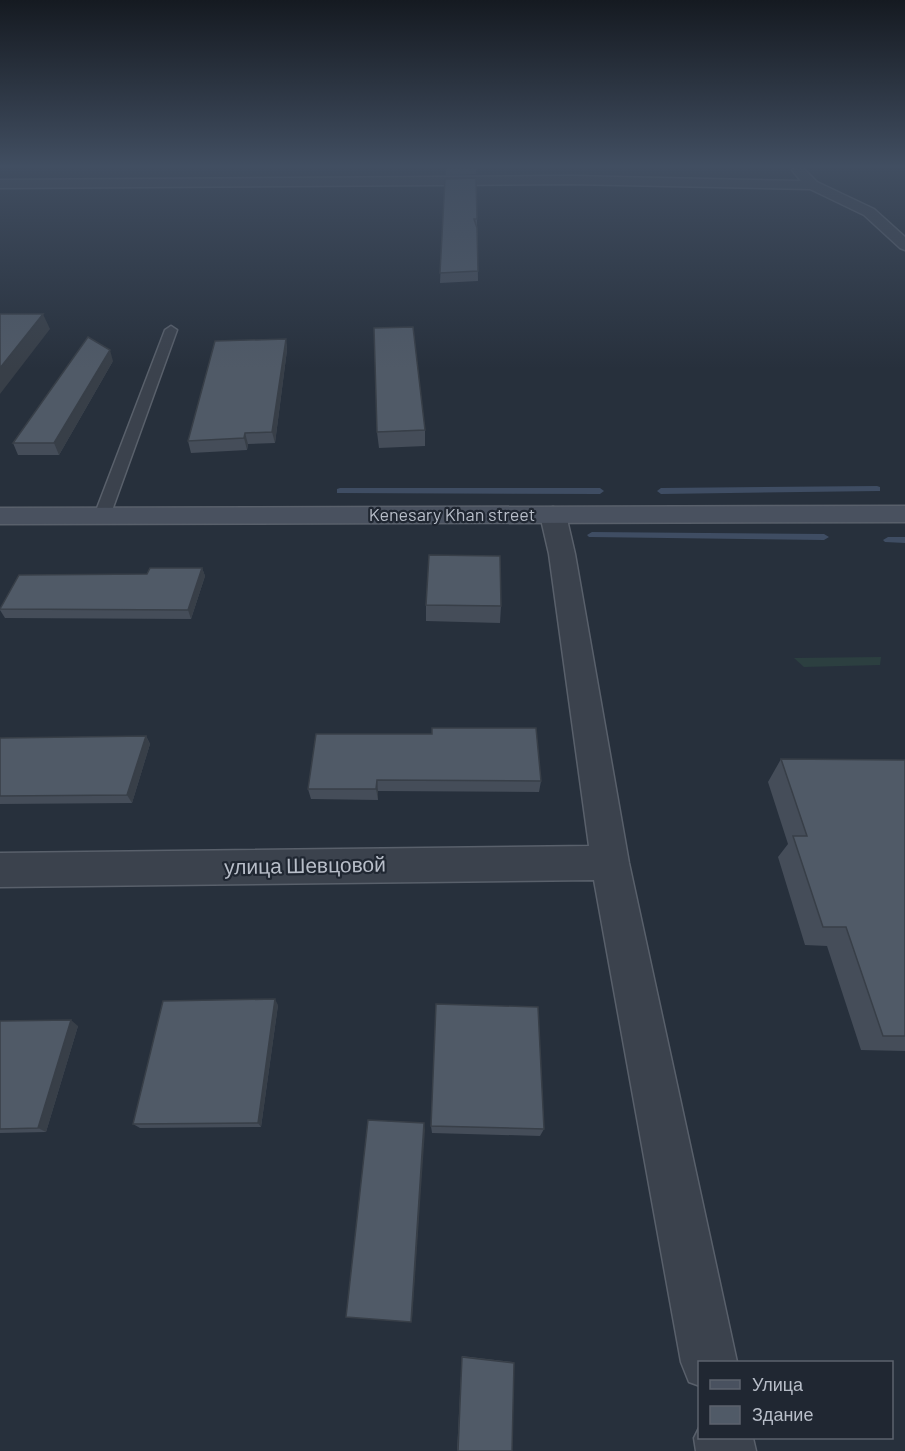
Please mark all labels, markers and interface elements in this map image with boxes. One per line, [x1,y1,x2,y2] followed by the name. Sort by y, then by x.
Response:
[369,503,535,525] street label: Kenesary Khan street
[224,851,386,878] street label: улица Шевцовой
[698,1361,893,1439] legend
[752,1373,804,1395] text: Улица
[752,1403,813,1425] text: Здание

